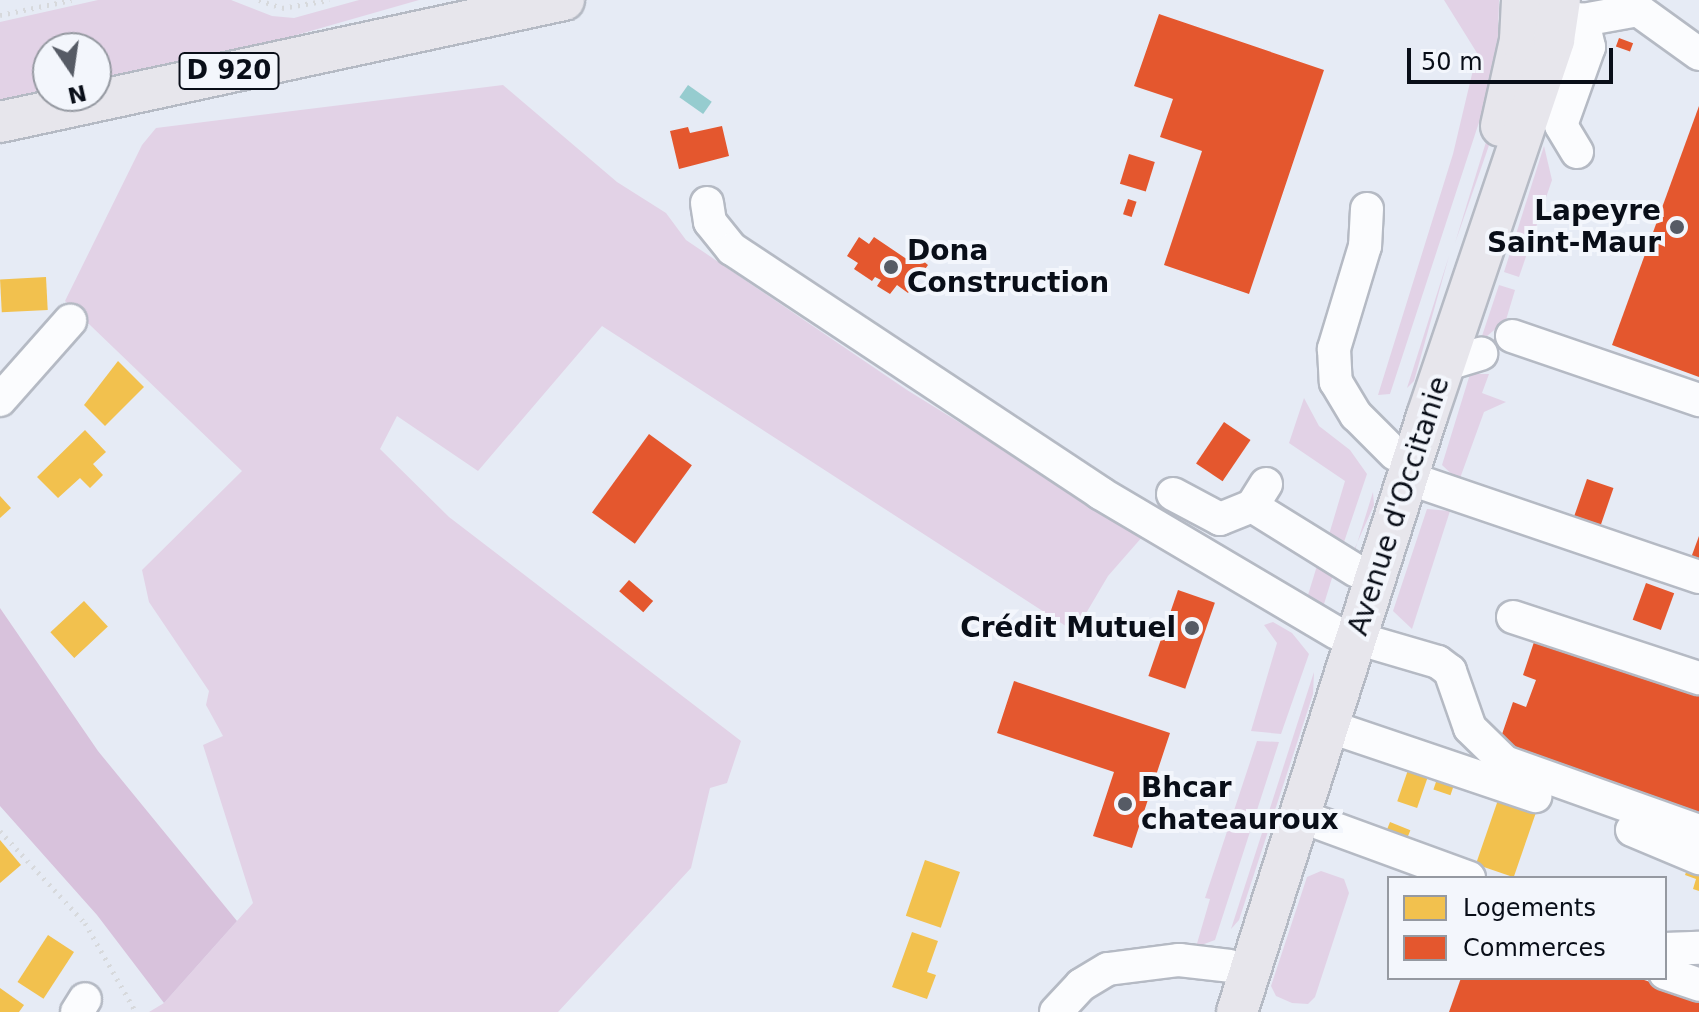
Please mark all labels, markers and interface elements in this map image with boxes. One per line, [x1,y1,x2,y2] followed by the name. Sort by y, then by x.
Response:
[32,32,112,112] north arrow
[1411,32,1617,82] scale bar
[1421,48,1483,76] text: 50 m
[177,49,281,93] road number: D 920
[65,80,89,108] text: N
[1487,194,1661,260] place label: Lapeyre Saint-Maur
[1668,218,1686,236] marker: Lapeyre Saint-Maur
[907,234,1109,300] place label: Dona Construction
[882,258,900,276] marker: Dona Construction
[1341,372,1457,640] street label: Avenue d'Occitanie
[960,611,1176,645] place label: Crédit Mutuel
[1183,619,1201,637] marker: Crédit Mutuel
[1141,771,1339,837] place label: Bhcar chateauroux
[1116,795,1134,813] marker: Bhcar chateauroux
[1387,876,1667,980] legend
[1463,894,1596,922] text: Logements
[1463,934,1606,962] text: Commerces

